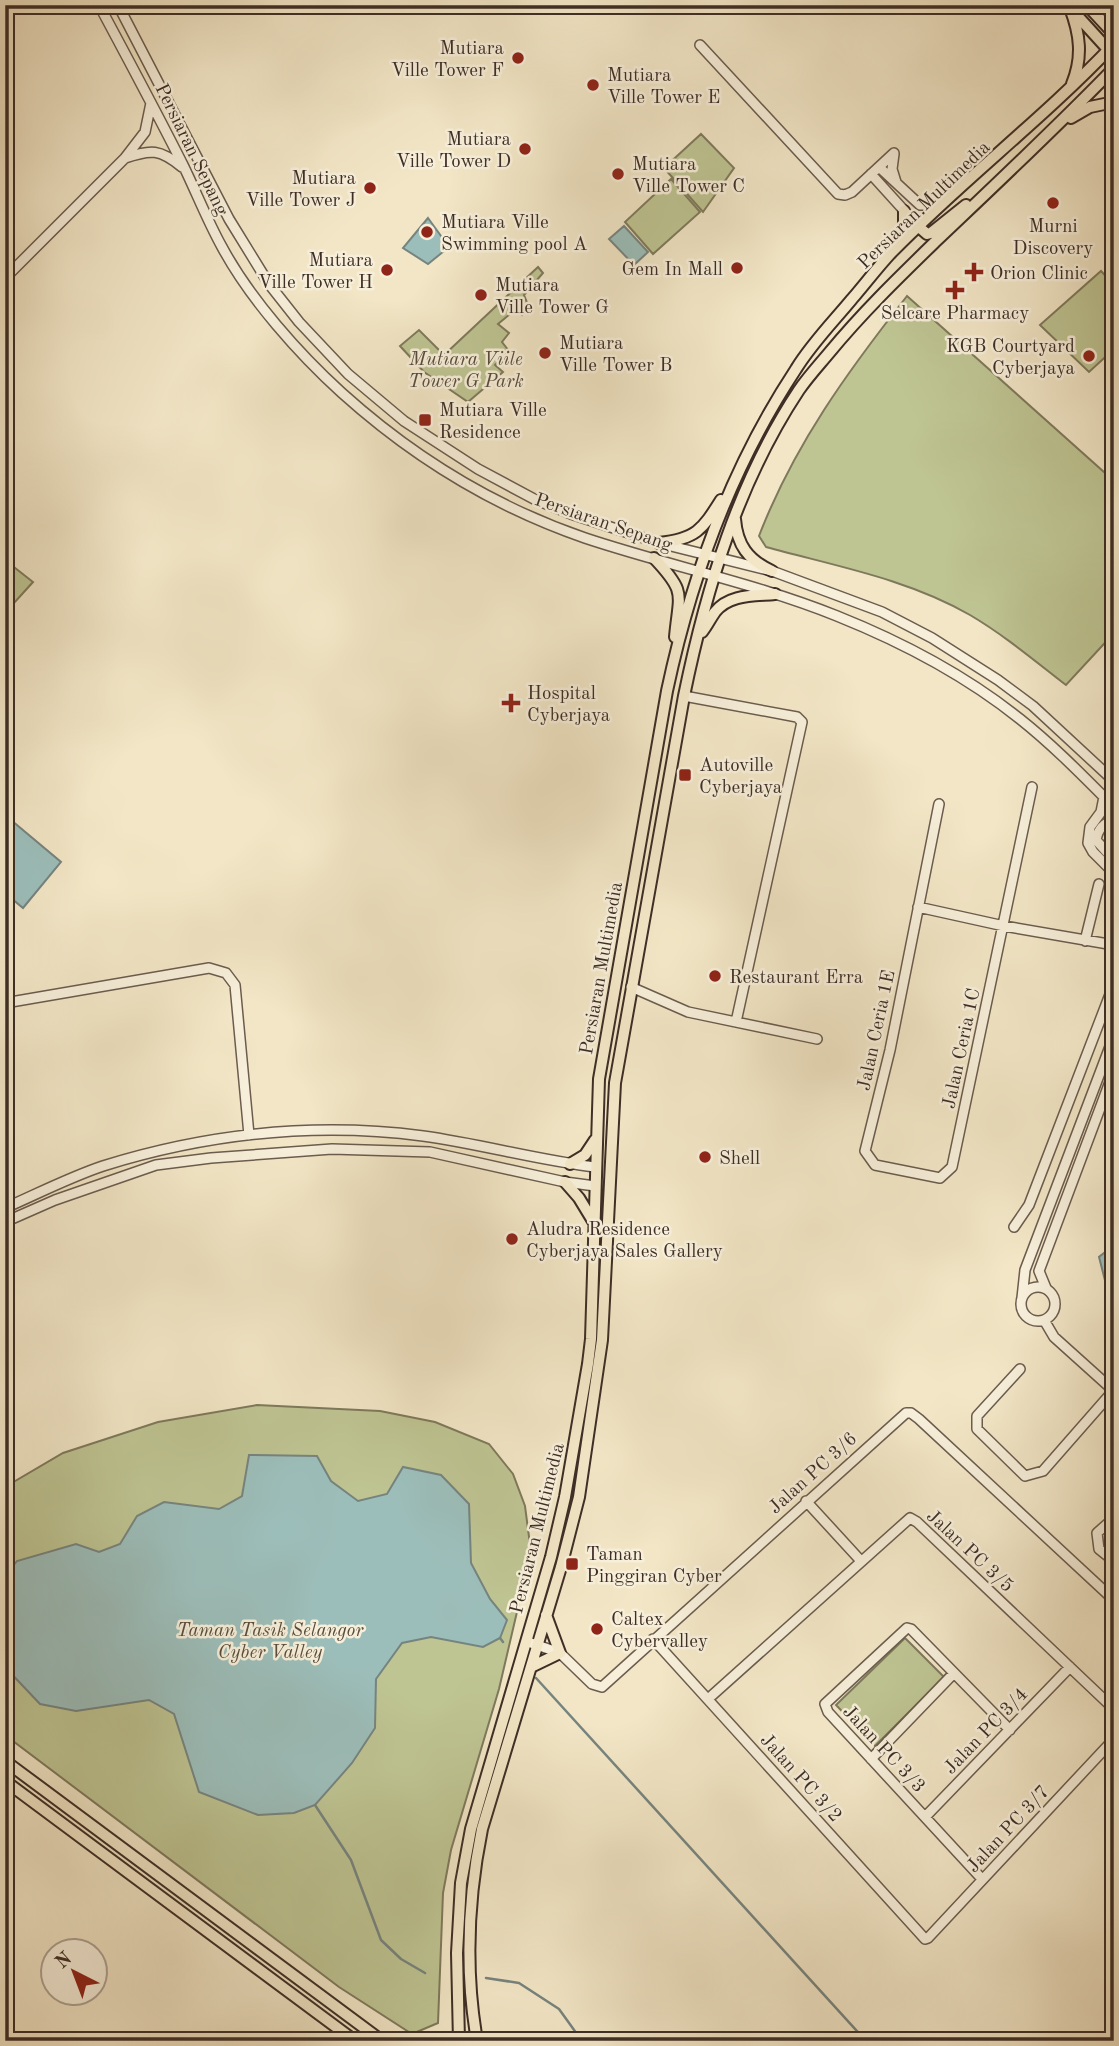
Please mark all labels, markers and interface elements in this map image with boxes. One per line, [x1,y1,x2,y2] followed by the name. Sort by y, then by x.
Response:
[391,40,505,81] place label: Mutiara Ville Tower F
[510,50,526,66] marker: Mutiara Ville Tower F
[607,67,720,108] place label: Mutiara Ville Tower E
[585,77,601,93] marker: Mutiara Ville Tower E
[151,81,231,220] street label: Persiaran Sepang
[396,131,512,172] place label: Mutiara Ville Tower D
[855,138,995,273] street label: Persiaran Multimedia
[517,141,533,157] marker: Mutiara Ville Tower D
[632,156,745,197] place label: Mutiara Ville Tower C
[610,166,626,182] marker: Mutiara Ville Tower C
[245,170,357,211] place label: Mutiara Ville Tower J
[362,180,378,196] marker: Mutiara Ville Tower J
[1045,195,1061,211] marker: Murni Discovery
[441,214,588,255] place label: Mutiara Ville Swimming pool A
[1013,218,1093,259] place label: Murni Discovery
[419,224,435,240] marker: Mutiara Ville Swimming pool A
[258,252,374,293] place label: Mutiara Ville Tower H
[729,260,745,276] marker: Gem In Mall
[622,261,723,280] place label: Gem In Mall
[379,262,395,278] marker: Mutiara Ville Tower H
[964,262,984,282] marker: Orion Clinic
[990,265,1088,284] place label: Orion Clinic
[495,277,609,318] place label: Mutiara Ville Tower G
[947,282,963,298] marker: Selcare Pharmacy
[473,287,489,303] marker: Mutiara Ville Tower G
[881,305,1029,324] place label: Selcare Pharmacy
[559,335,672,376] place label: Mutiara Ville Tower B
[946,338,1076,379] place label: KGB Courtyard Cyberjaya
[537,345,553,361] marker: Mutiara Ville Tower B
[1081,348,1097,364] marker: KGB Courtyard Cyberjaya
[408,351,524,392] park label: Mutiara Viile Tower G Park
[439,402,547,443] place label: Mutiara Ville Residence
[417,412,433,428] marker: Mutiara Ville Residence
[532,491,675,556] street label: Persiaran Sepang
[527,685,611,726] place label: Hospital Cyberjaya
[501,693,521,713] marker: Hospital Cyberjaya
[699,757,783,798] place label: Autoville Cyberjaya
[677,767,693,783] marker: Autoville Cyberjaya
[578,880,627,1056] street label: Persiaran Multimedia
[707,968,723,984] marker: Restaurant Erra
[855,968,900,1093] street label: Jalan Ceria 1E
[729,969,864,988] place label: Restaurant Erra
[940,987,984,1110] street label: Jalan Ceria 1C
[697,1149,713,1165] marker: Shell
[719,1150,760,1169] place label: Shell
[526,1221,723,1262] place label: Aludra Residence Cyberjaya Sales Gallery
[504,1231,520,1247] marker: Aludra Residence Cyberjaya Sales Gallery
[766,1430,861,1518] street label: Jalan PC 3/6
[508,1441,569,1616] street label: Persiaran Multimedia
[922,1507,1016,1597] street label: Jalan PC 3/5
[586,1546,722,1587] place label: Taman Pinggiran Cyber
[564,1556,580,1572] marker: Taman Pinggiran Cyber
[611,1611,708,1652] place label: Caltex Cybervalley
[589,1621,605,1637] marker: Caltex Cybervalley
[177,1622,364,1663] park label: Taman Tasik Selangor Cyber Valley
[941,1685,1032,1778] street label: Jalan PC 3/4
[838,1703,928,1797] street label: Jalan PC 3/3
[756,1731,844,1826] street label: Jalan PC 3/2
[964,1783,1054,1877] street label: Jalan PC 3/7
[38,1938,108,2008] north arrow
[53,1949,76,1973] text: N

